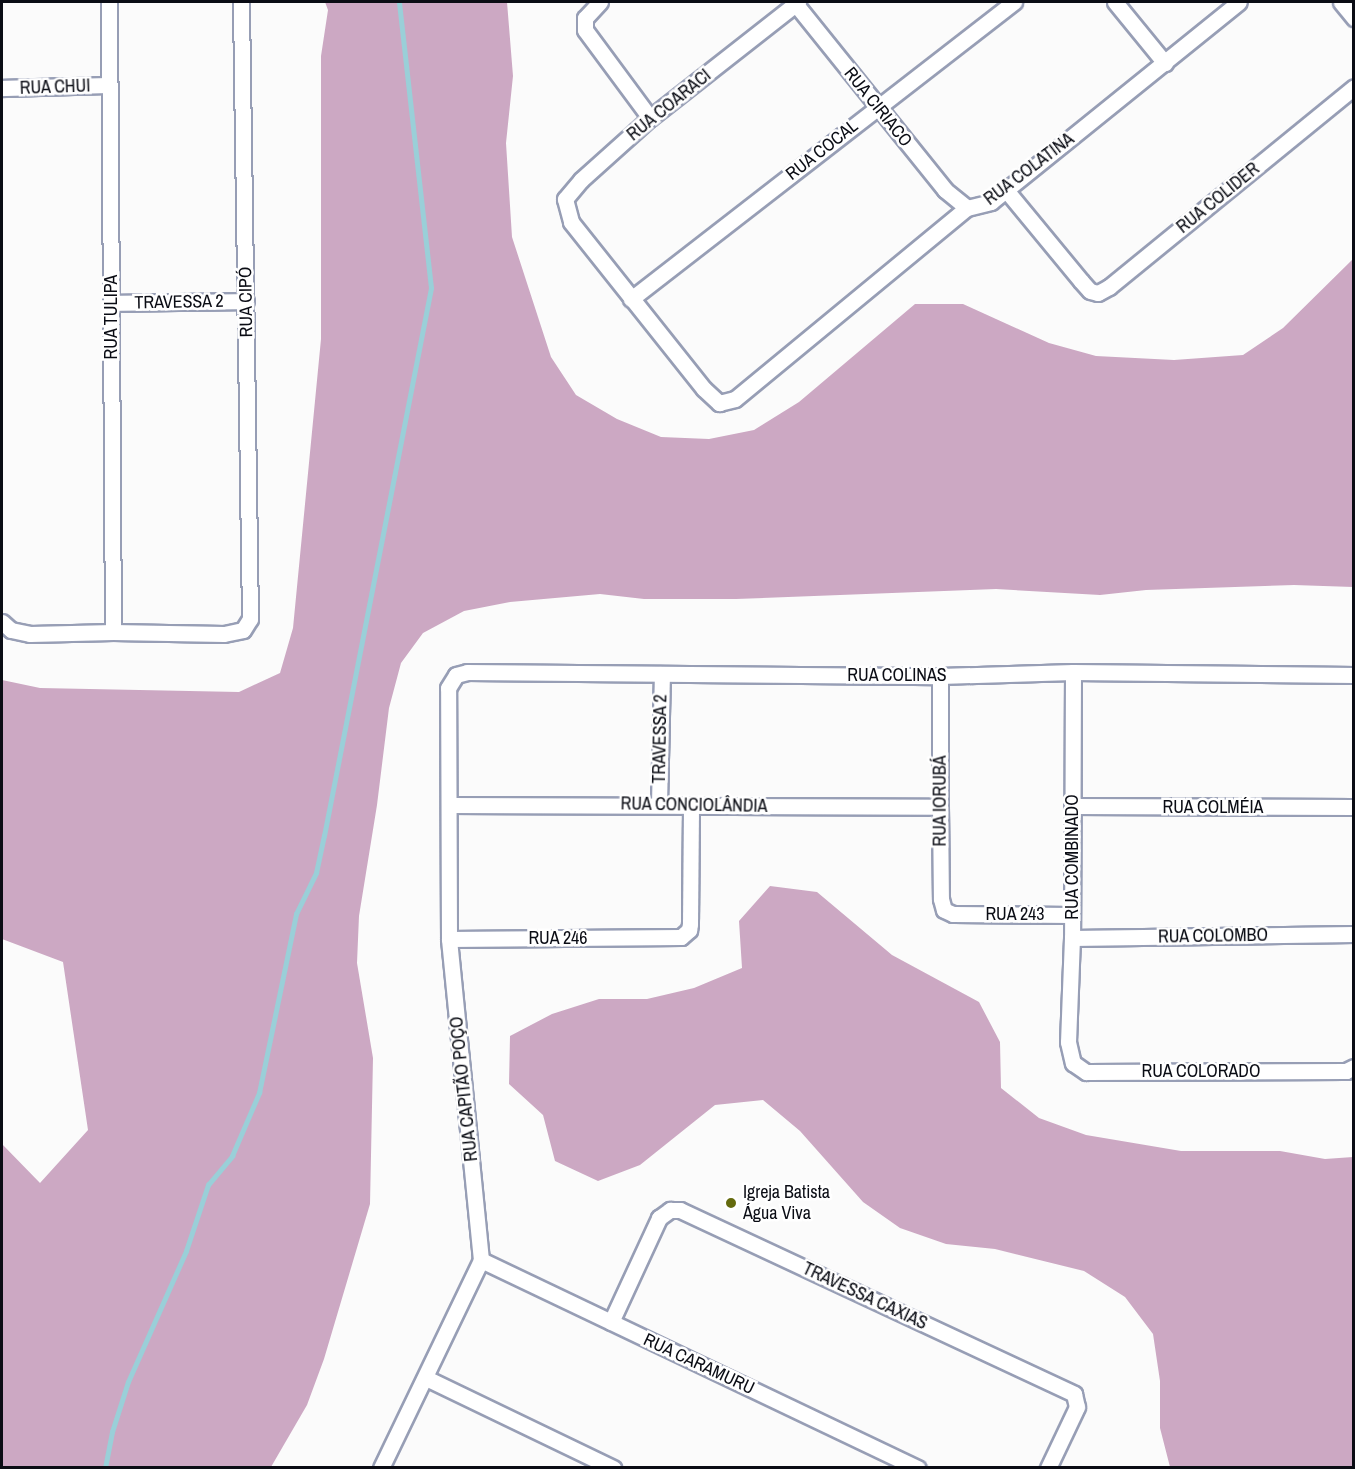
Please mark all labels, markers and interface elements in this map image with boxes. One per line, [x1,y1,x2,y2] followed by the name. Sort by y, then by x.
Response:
[839,63,917,151] street label: RUA CIRIACO
[622,64,716,146] street label: RUA COARACI
[19,75,91,99] street label: RUA CHUI
[781,115,863,185] street label: RUA COCAL
[979,128,1079,210] street label: RUA COLATINA
[1172,158,1264,238] street label: RUA COLIDER
[235,266,257,338] street label: RUA CIPÓ
[100,274,122,360] street label: RUA TULIPA
[134,290,224,314] street label: TRAVESSA 2
[847,664,947,686] street label: RUA COLINAS
[648,694,672,784] street label: TRAVESSA 2
[929,755,951,847] street label: RUA IORUBÁ
[620,793,768,817] street label: RUA CONCIOLÂNDIA
[1061,794,1083,920] street label: RUA COMBINADO
[1162,796,1264,818] street label: RUA COLMÉIA
[985,903,1045,925] street label: RUA 243
[1157,924,1269,948] street label: RUA COLOMBO
[528,927,588,949] street label: RUA 246
[446,1015,482,1163] street label: RUA CAPITÃO POÇO
[1141,1060,1261,1082] street label: RUA COLORADO
[743,1182,830,1224] place label: Igreja Batista Água Viva
[724,1196,738,1210] marker: Igreja Batista Água Viva
[799,1257,931,1335] street label: TRAVESSA CAXIAS
[640,1329,758,1399] street label: RUA CARAMURU

